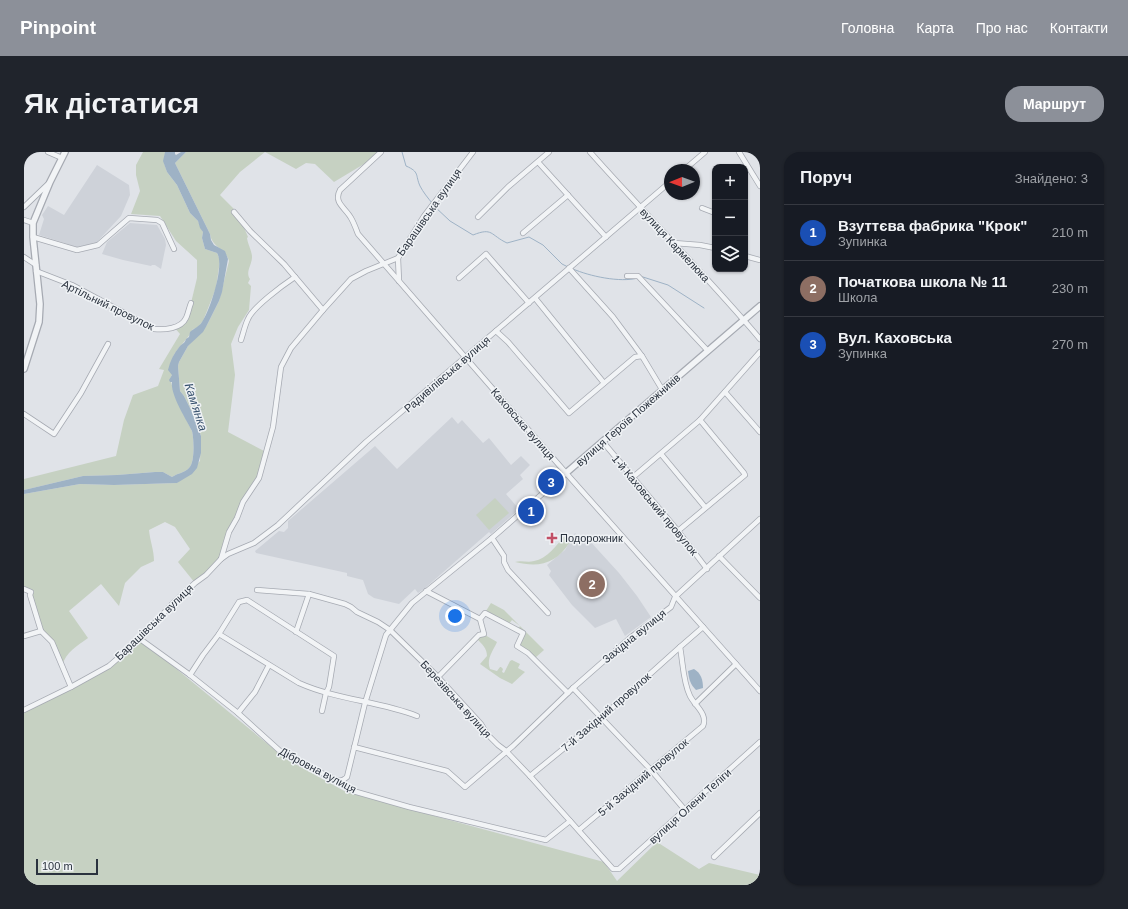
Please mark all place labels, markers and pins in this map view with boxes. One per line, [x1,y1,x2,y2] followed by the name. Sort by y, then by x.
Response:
[538,467,564,497] pin: 3
[518,496,544,526] pin: 1
[560,532,623,544] place label: Подорожник
[547,533,557,543] marker: Подорожник
[579,569,605,599] pin: 2

